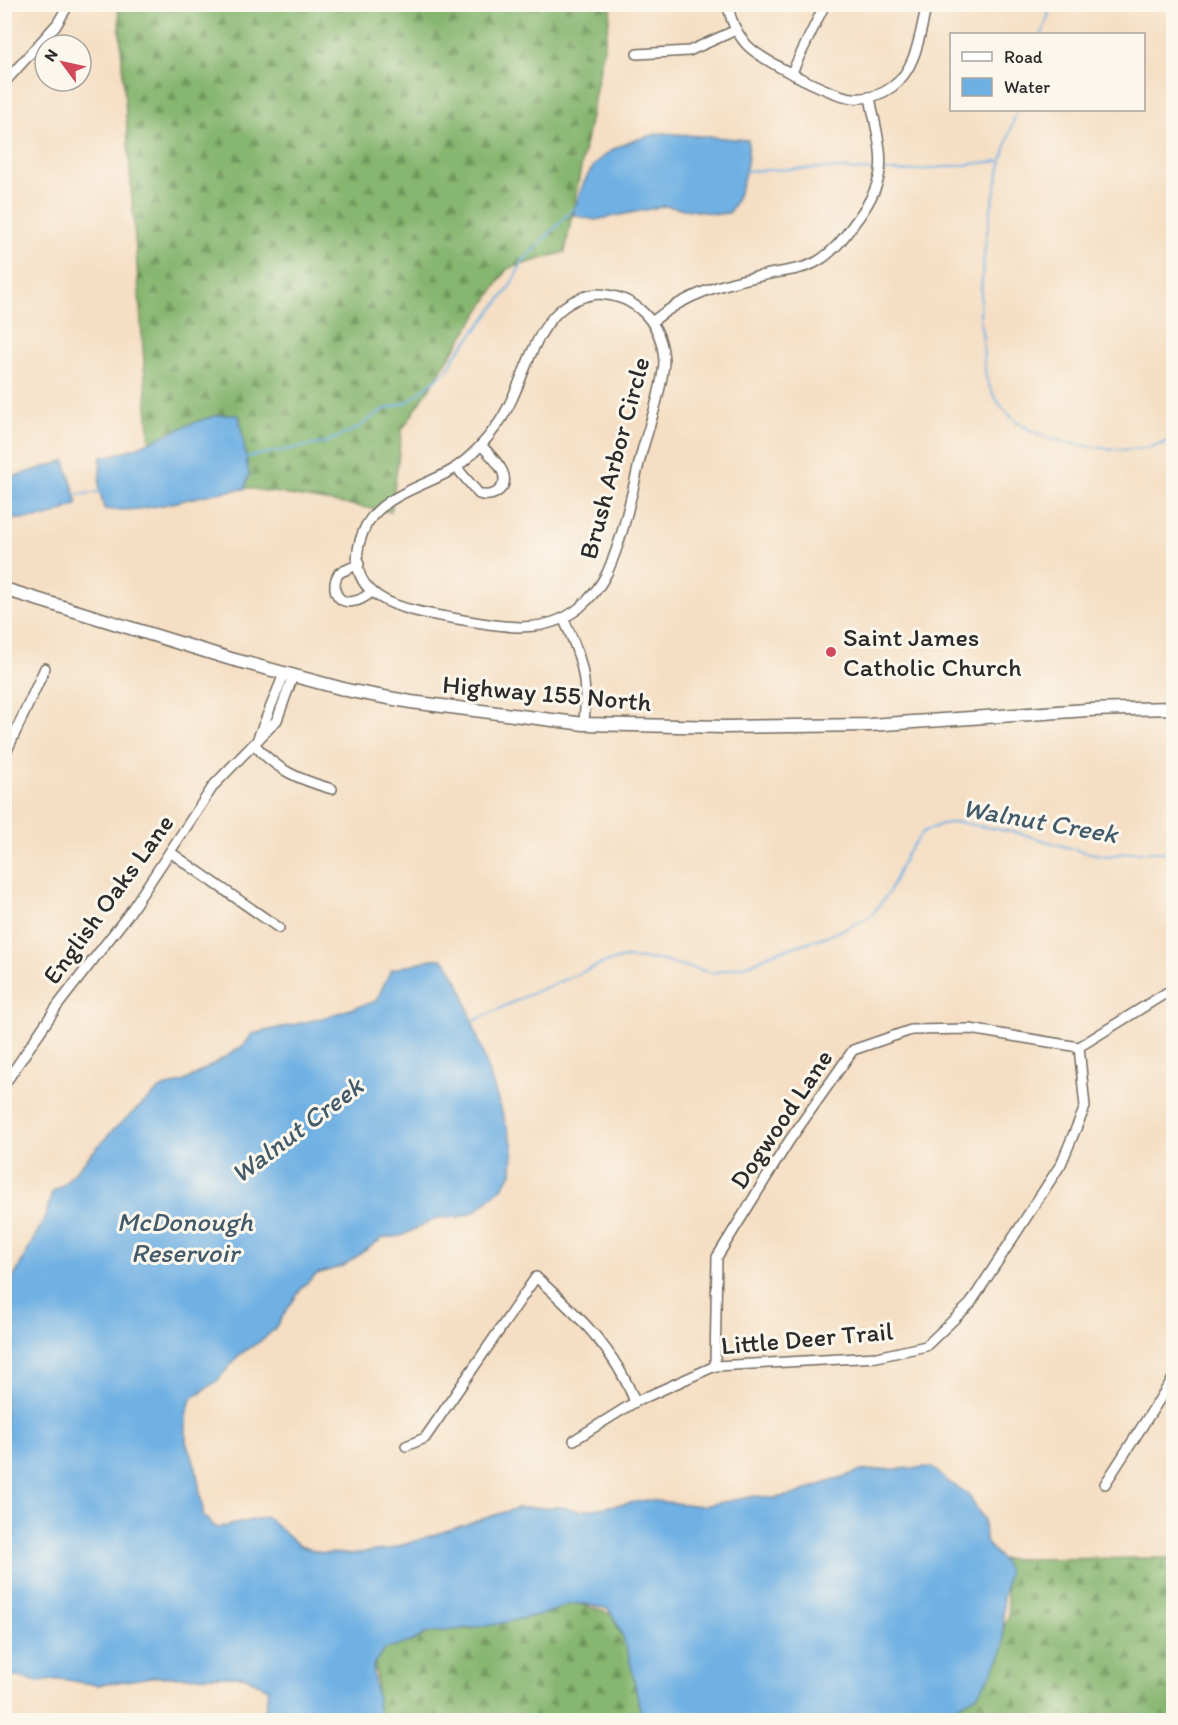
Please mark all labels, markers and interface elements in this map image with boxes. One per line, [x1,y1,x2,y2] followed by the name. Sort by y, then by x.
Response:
[33,33,93,93] north arrow
[950,33,1145,111] legend
[40,45,62,65] text: N
[1004,46,1043,68] text: Road
[1004,76,1050,98] text: Water
[572,353,656,563] street label: Brush Arbor Circle
[843,621,1022,683] place label: Saint James Catholic Church
[824,645,838,659] marker: Saint James Catholic Church
[441,668,653,718] street label: Highway 155 North
[960,791,1122,851] water label: Walnut Creek
[36,808,180,990] street label: English Oaks Lane
[723,1043,839,1195] street label: Dogwood Lane
[224,1068,371,1190] water label: Walnut Creek
[117,1205,254,1269] water label: McDonough Reservoir
[720,1315,894,1361] street label: Little Deer Trail

